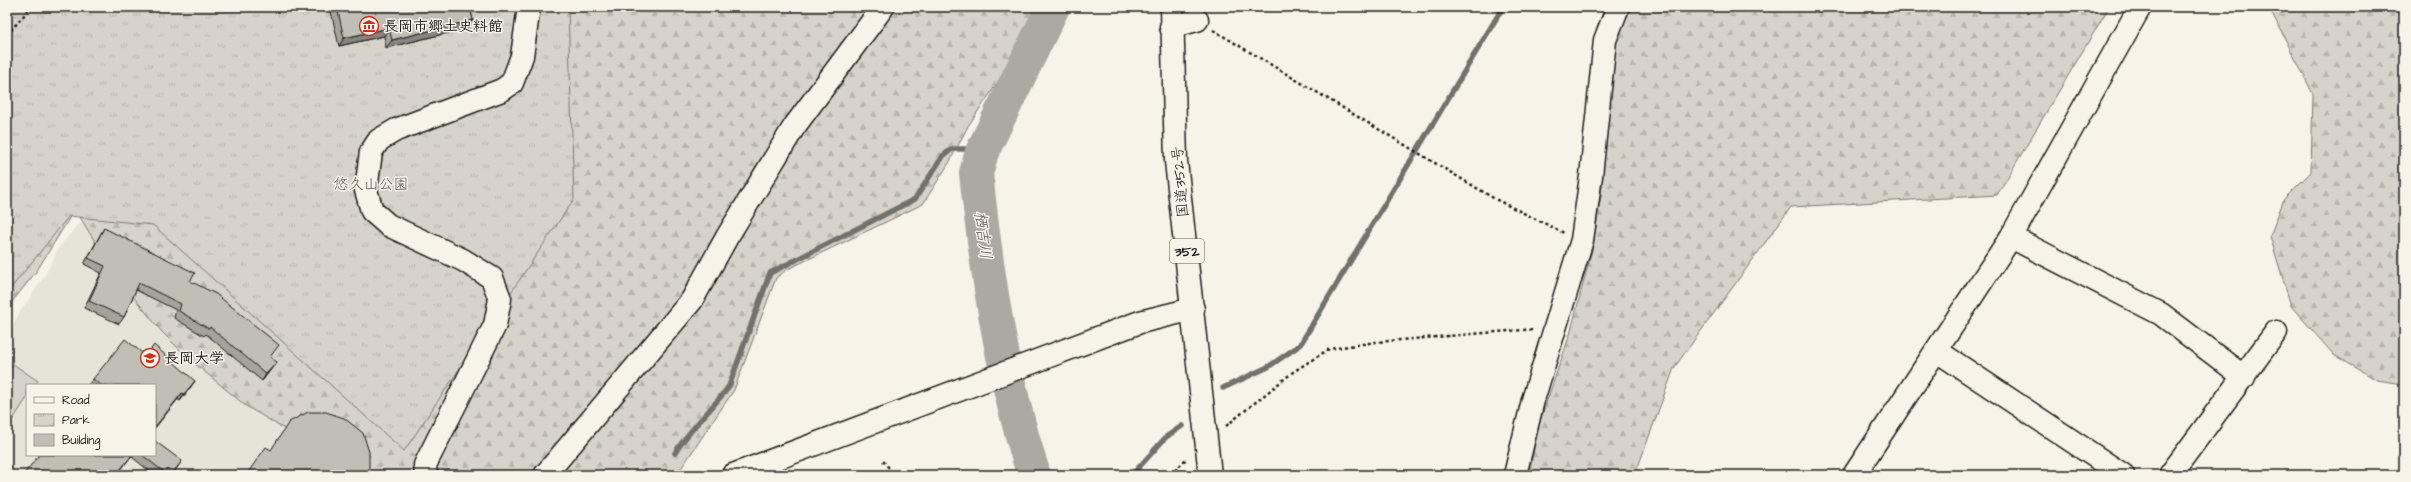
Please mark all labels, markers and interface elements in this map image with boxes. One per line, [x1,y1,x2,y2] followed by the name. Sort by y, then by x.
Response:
[358,15,380,37] museum icon: 長岡市郷土史料館
[383,16,503,37] place label: 長岡市郷土史料館
[1167,145,1194,219] street label: 国道352号
[333,174,409,195] park label: 悠久山公園
[969,210,997,260] water label: 栖吉川
[1170,239,1204,263] road number: 352
[139,347,161,369] school or university icon: 長岡大学
[164,348,224,369] place label: 長岡大学
[26,384,156,456] legend
[62,392,90,409] text: Road
[62,412,90,429] text: Park
[62,432,100,450] text: Building

